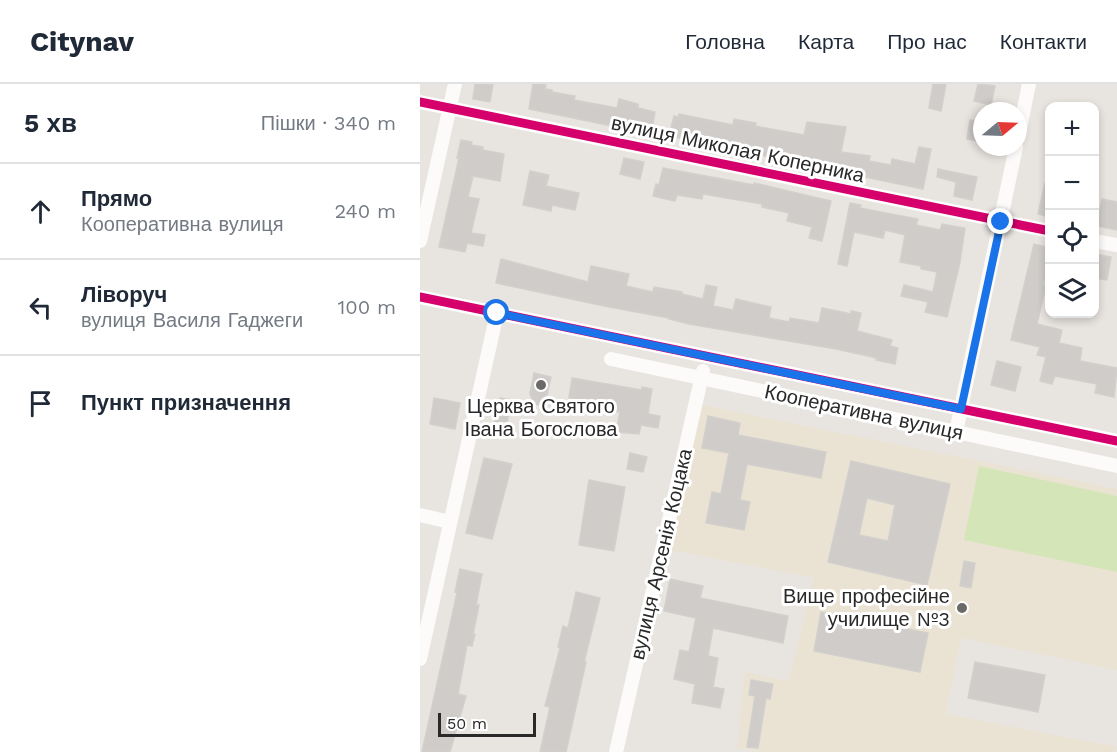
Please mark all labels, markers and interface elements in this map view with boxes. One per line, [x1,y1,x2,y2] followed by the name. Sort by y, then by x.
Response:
[30,25,134,58] text: Citynav
[685,29,765,54] text: Головна
[798,29,854,54] text: Карта
[887,29,967,54] text: Про нас
[1000,29,1087,54] text: Контакти
[973,102,1027,156] north arrow
[1045,102,1099,318] map controls
[1045,102,1099,156] button: +
[24,108,77,138] text: 5 хв
[609,110,868,188] street label: вулиця Миколая Коперника
[261,111,396,135] text: Пішки · 340 m
[1045,156,1099,210] button: −
[81,186,152,211] text: Прямо
[24,195,57,228] icon: ahead
[334,199,396,223] text: 240 m
[987,208,1013,234] route end
[1045,210,1099,264] button: locate
[81,212,283,236] text: Кооперативна вулиця
[1045,264,1099,318] button: layers
[81,282,167,307] text: Ліворуч
[24,291,57,324] icon: left
[337,295,396,319] text: 100 m
[483,299,509,325] route start
[81,308,303,332] text: вулиця Василя Гаджеги
[534,378,548,392] marker: Церква Святого Івана Богослова
[762,379,966,445] street label: Кооперативна вулиця
[24,387,57,420] icon: arrive
[81,390,291,415] text: Пункт призначення
[465,394,618,441] place label: Церква Святого Івана Богослова
[625,445,697,662] street label: вулиця Арсенія Коцака
[783,584,950,631] place label: Вище професійне училище №3
[955,601,969,615] marker: Вище професійне училище №3
[438,710,536,738] scale bar
[447,714,487,733] text: 50 m

